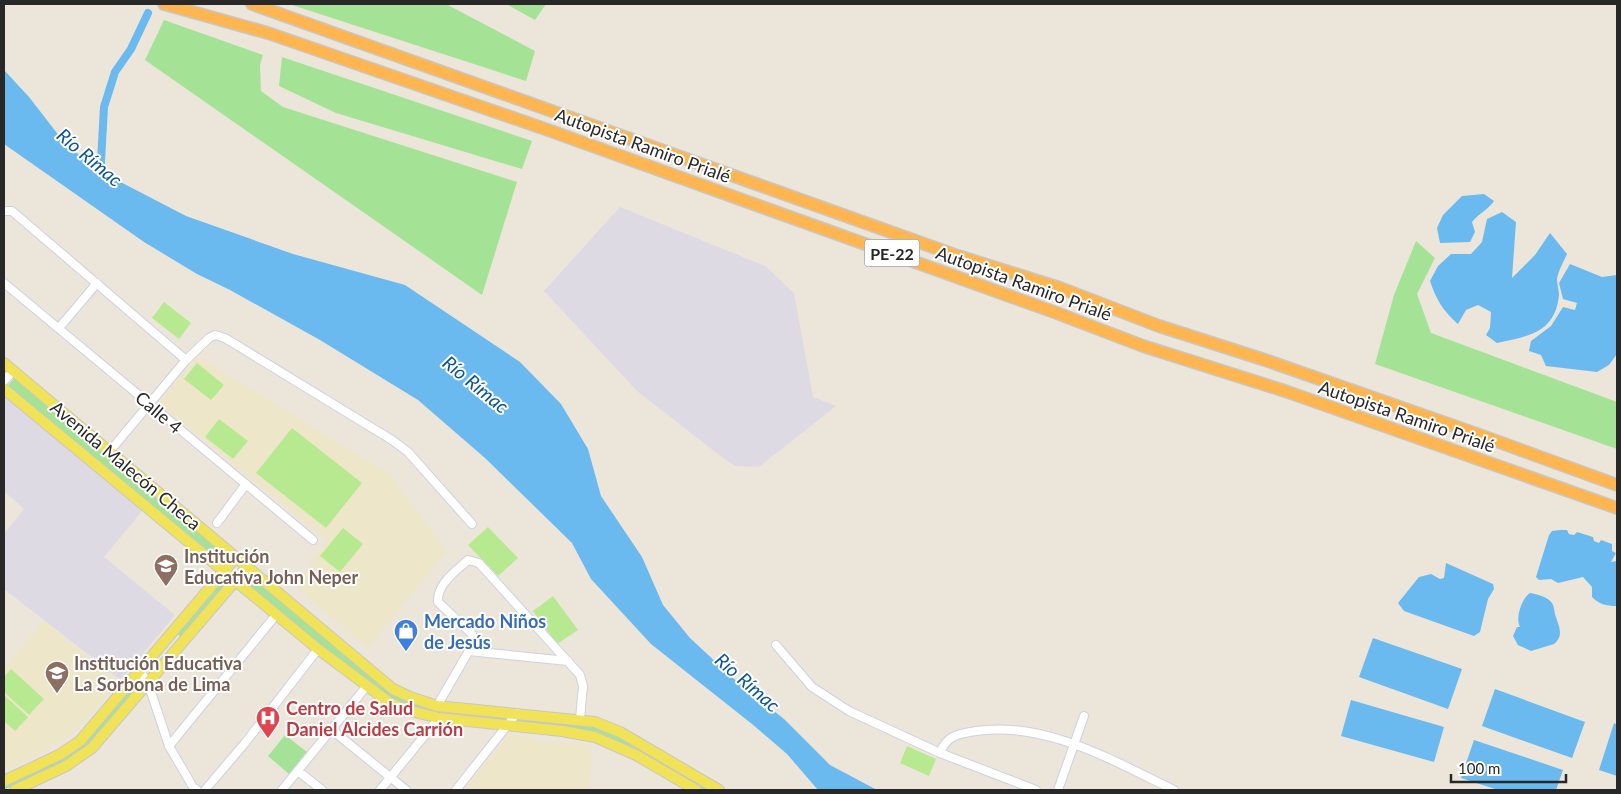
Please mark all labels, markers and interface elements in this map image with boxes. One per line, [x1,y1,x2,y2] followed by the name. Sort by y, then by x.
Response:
[552,103,734,187] street label: Autopista Ramiro Prialé
[53,123,128,191] water label: Río Rímac
[864,240,920,266] road number: PE-22
[933,241,1115,325] street label: Autopista Ramiro Prialé
[438,350,514,418] water label: Río Rímac
[1316,375,1498,457] street label: Autopista Ramiro Prialé
[131,386,187,438] street label: Calle 4
[46,396,206,534] street label: Avenida Malecón Checa
[184,545,358,588] place label: Institución Educativa John Neper
[153,553,179,587] school or university icon: Institución Educativa John Neper
[424,610,546,653] place label: Mercado Niños de Jesús
[393,618,419,652] shop icon: Mercado Niños de Jesús
[711,648,785,717] water label: Río Rímac
[74,652,242,695] place label: Institución Educativa La Sorbona de Lima
[44,660,70,694] school or university icon: Institución Educativa La Sorbona de Lima
[286,697,463,740] place label: Centro de Salud Daniel Alcides Carrión
[255,705,281,739] hospital icon: Centro de Salud Daniel Alcides Carrión
[1451,752,1566,784] scale bar
[1458,759,1500,777] text: 100 m

